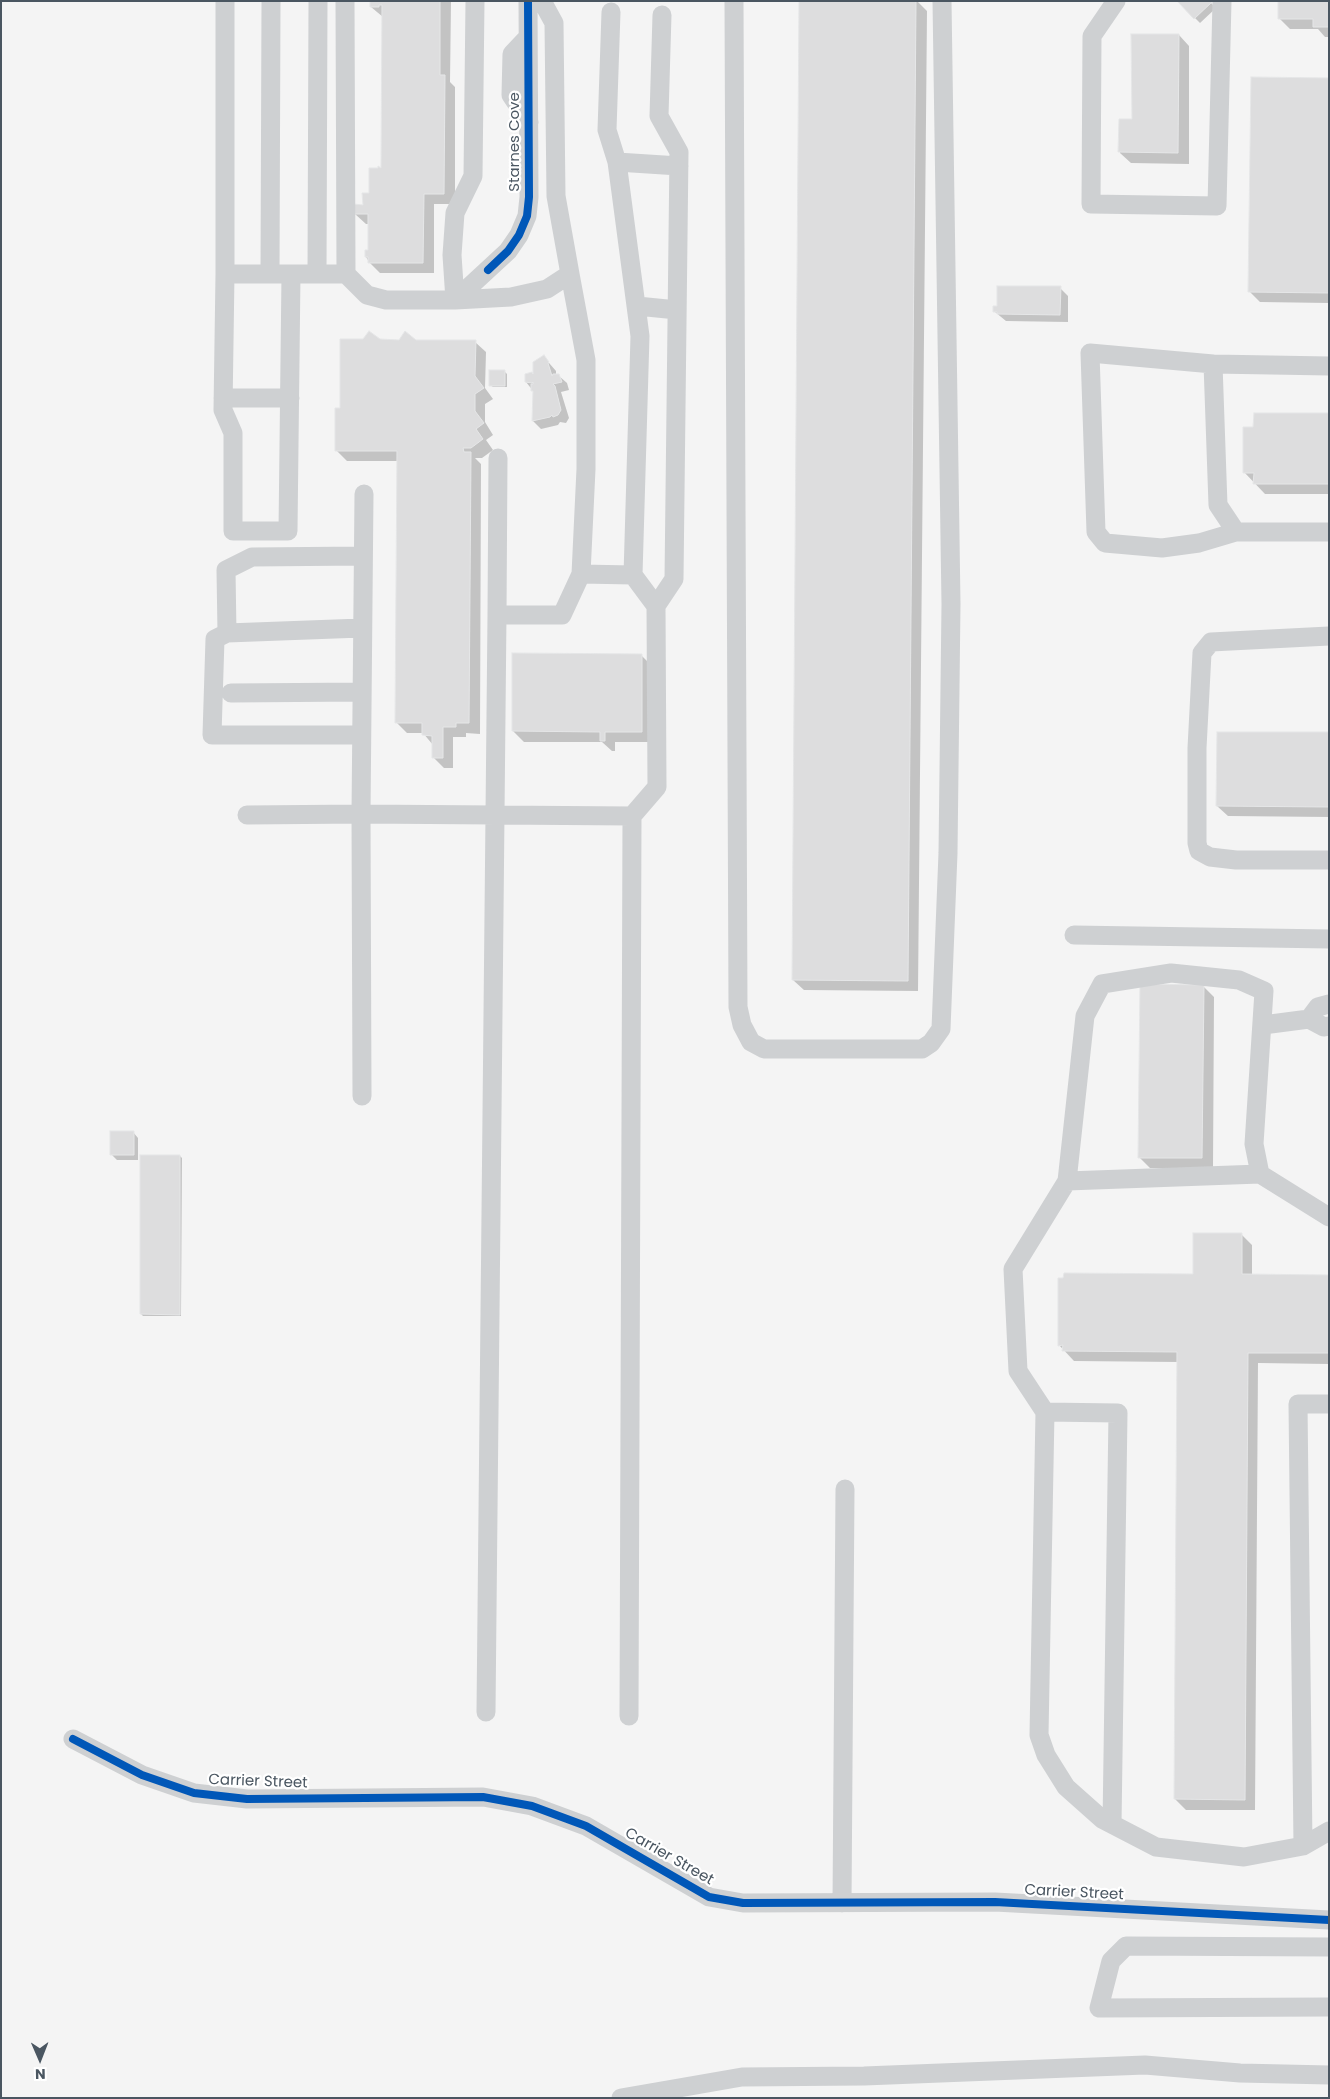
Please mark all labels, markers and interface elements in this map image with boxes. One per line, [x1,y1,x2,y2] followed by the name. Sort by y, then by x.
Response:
[506,92,524,192] street label: Starnes Cove
[208,1771,308,1793] street label: Carrier Street
[621,1824,717,1890] street label: Carrier Street
[1024,1881,1124,1905] street label: Carrier Street
[15,2034,65,2084] north arrow
[35,2064,46,2084] text: N

